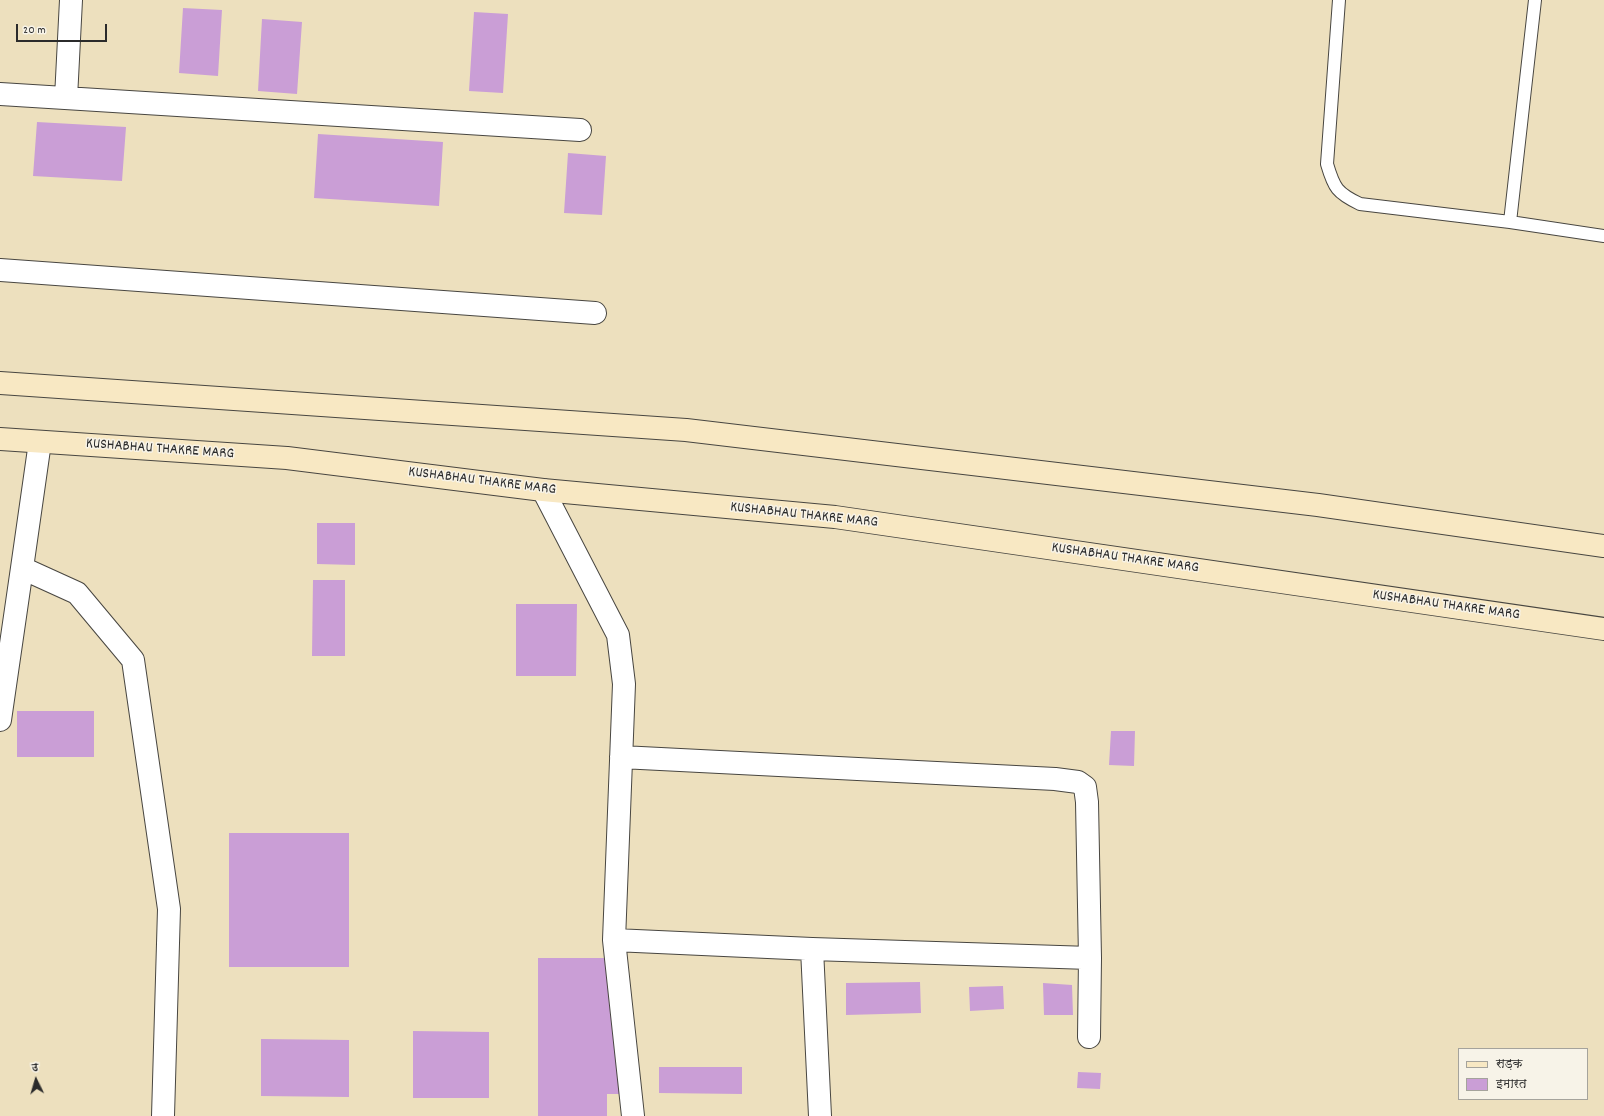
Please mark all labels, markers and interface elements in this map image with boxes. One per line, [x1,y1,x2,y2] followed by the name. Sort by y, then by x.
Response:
[18,16,109,42] scale bar
[23,22,46,39] text: 20 m
[85,436,235,464] street label: KUSHABHAU THAKRE MARG
[407,464,557,500] street label: KUSHABHAU THAKRE MARG
[729,499,879,533] street label: KUSHABHAU THAKRE MARG
[1050,540,1200,578] street label: KUSHABHAU THAKRE MARG
[1371,587,1521,625] street label: KUSHABHAU THAKRE MARG
[1458,1048,1588,1100] legend
[1496,1056,1523,1073] text: सड़क
[16,1060,56,1100] north arrow
[31,1060,39,1076] text: उ
[1496,1076,1526,1093] text: इमारत

